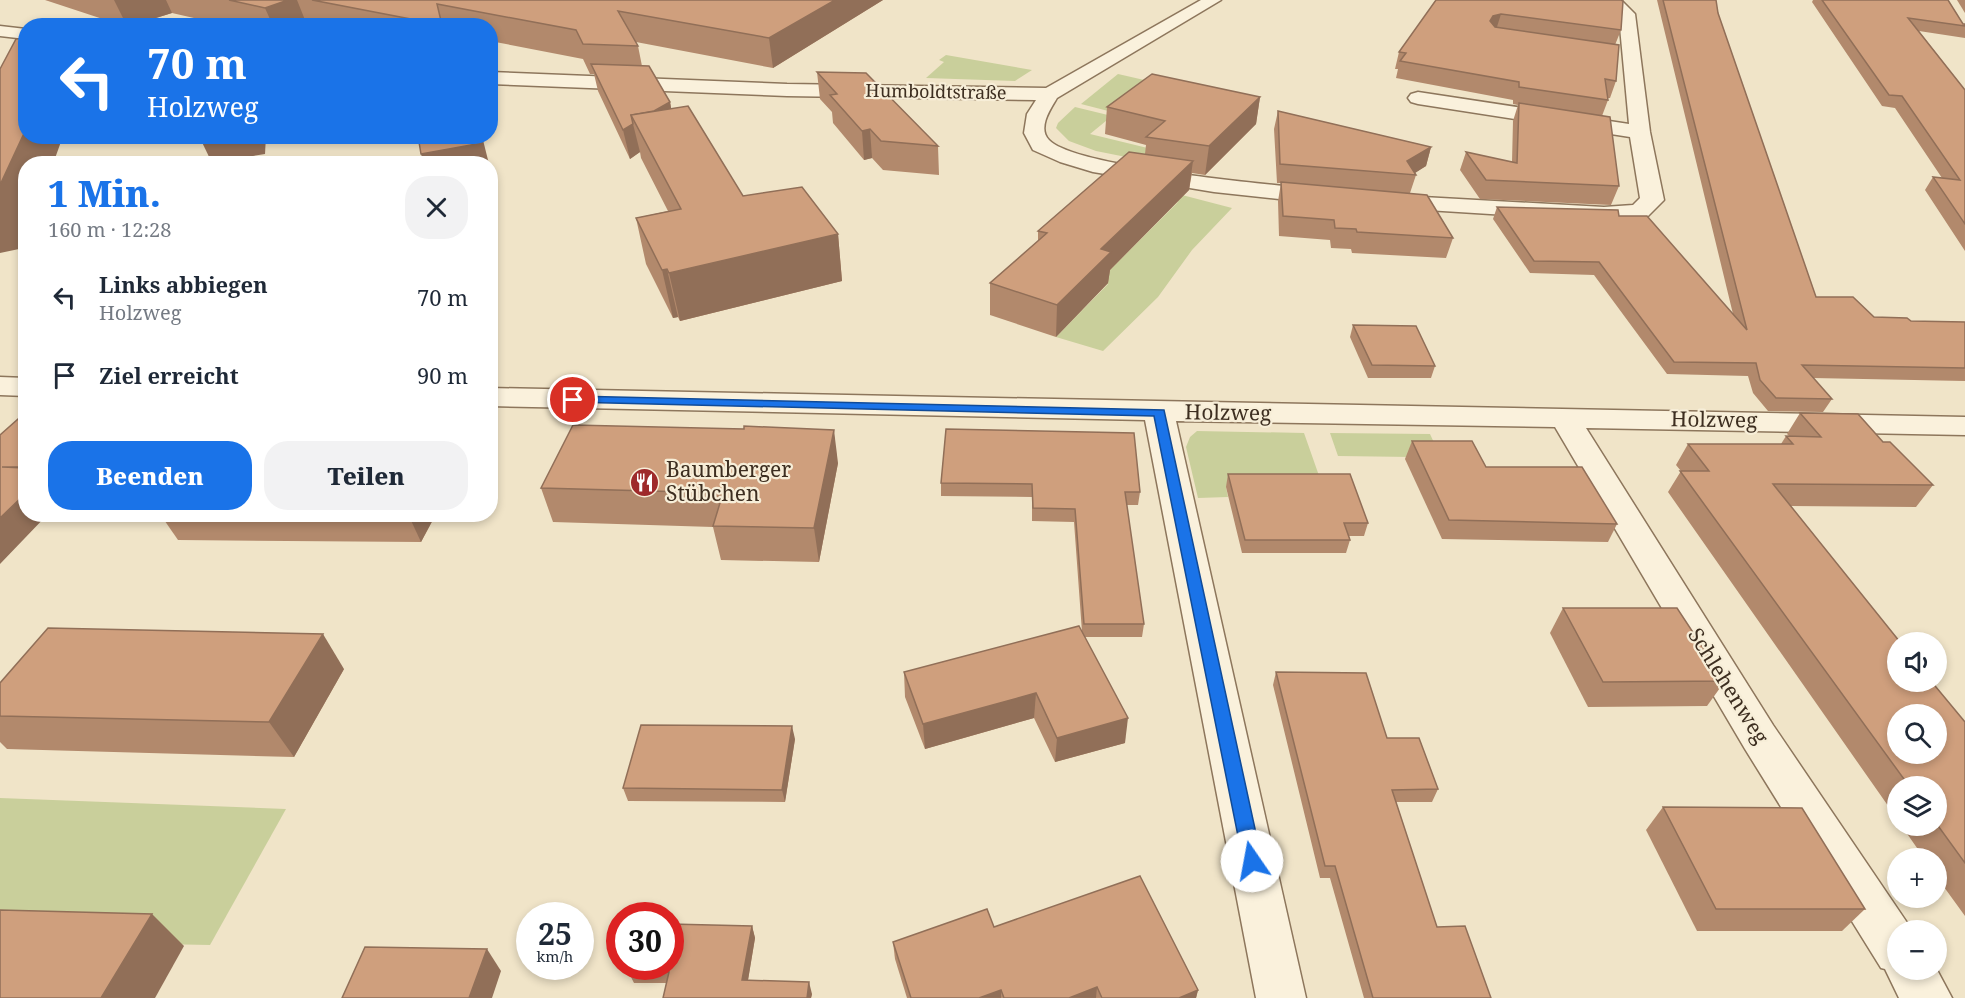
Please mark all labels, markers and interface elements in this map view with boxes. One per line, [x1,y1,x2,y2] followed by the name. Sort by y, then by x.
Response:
[147,34,247,91] text: 70 m
[48,42,126,120] icon: left
[865,78,1007,104] street label: Humboldtstraße
[147,88,258,125] text: Holzweg
[48,169,161,218] text: 1 Min.
[405,176,468,239] button: close
[48,216,171,243] text: 160 m · 12:28
[99,269,268,299] text: Links abbiegen
[48,281,81,314] icon: left
[417,282,468,312] text: 70 m
[99,299,182,326] text: Holzweg
[48,359,81,392] icon: arrive
[99,360,239,390] text: Ziel erreicht
[417,360,468,390] text: 90 m
[547,374,598,425] pin
[556,383,589,416] icon: arrive
[1184,397,1272,427] street label: Holzweg
[1670,404,1758,434] street label: Holzweg
[48,441,252,510] button: Beenden
[264,441,468,510] button: Teilen
[666,455,791,507] place label: Baumberger Stübchen
[629,466,661,498] restaurant icon: Baumberger Stübchen
[1682,622,1776,749] street label: Schlehenweg
[1887,632,1947,980] map controls
[1887,632,1947,692] button: sound
[1887,704,1947,764] button: search
[1887,776,1947,836] button: layers
[1220,829,1284,893] position arrow
[1887,848,1947,908] button: +
[606,902,684,980] speed limit sign: 30
[538,913,572,954] text: 25
[1887,920,1947,980] button: −
[537,946,573,966] text: km/h

